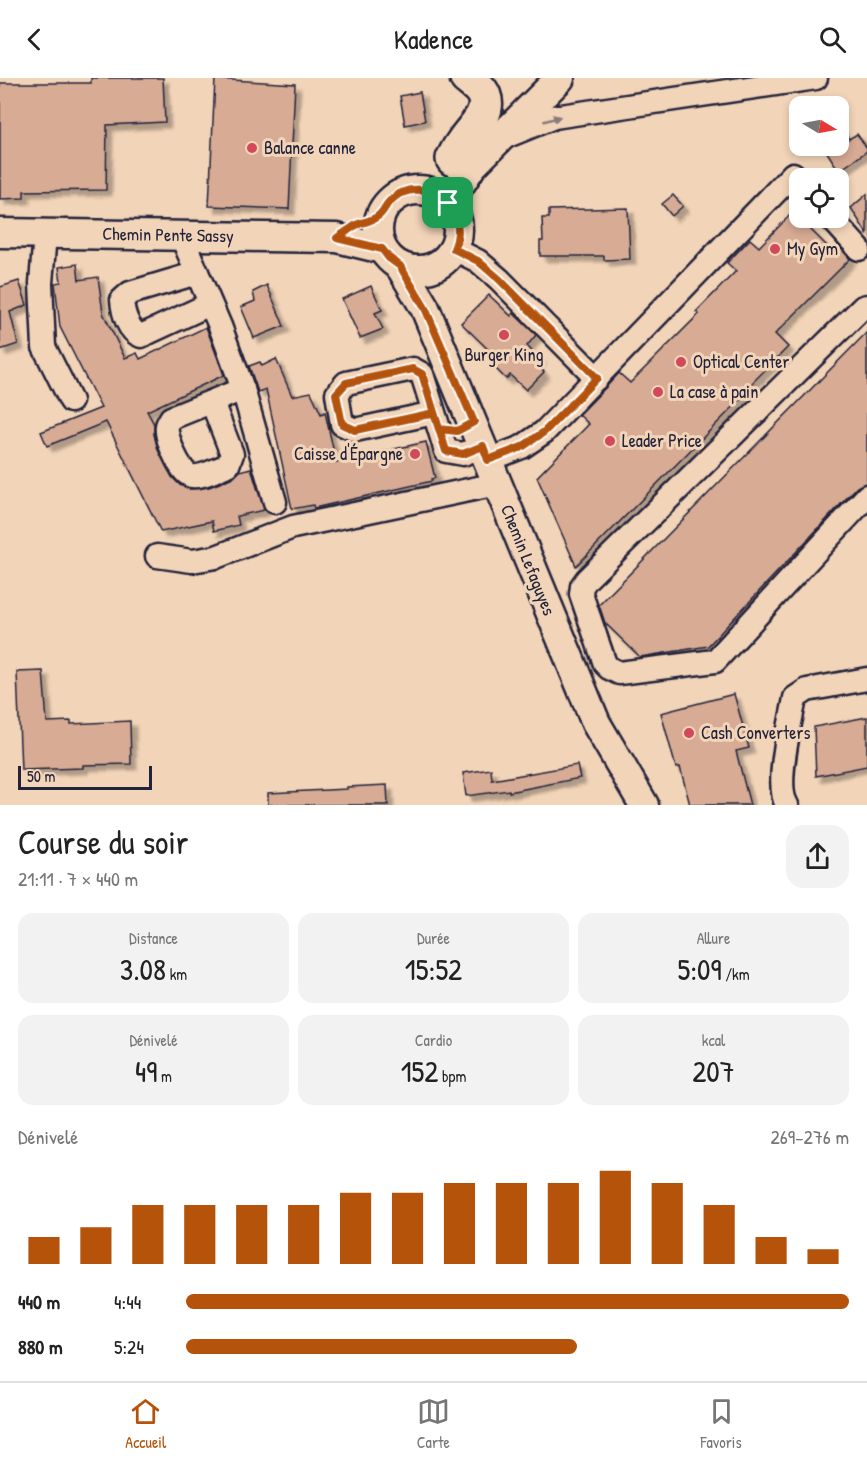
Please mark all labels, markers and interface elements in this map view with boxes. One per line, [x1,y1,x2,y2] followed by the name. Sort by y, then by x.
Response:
[394,21,473,57] text: Kadence
[18,23,51,56] icon: back
[816,23,849,56] icon: search
[789,96,849,156] north arrow
[789,96,849,228] map controls
[543,114,561,123] one-way arrow
[264,135,356,160] place label: Balance canne
[245,141,259,155] marker: Balance canne
[789,168,849,228] button: locate
[422,177,473,228] pin
[431,186,464,219] icon: arrive
[102,221,234,248] street label: Chemin Pente Sassy
[787,236,838,261] place label: My Gym
[768,242,782,256] marker: My Gym
[497,328,511,342] marker: Burger King
[464,342,544,367] place label: Burger King
[693,349,789,374] place label: Optical Center
[674,355,688,369] marker: Optical Center
[670,379,758,404] place label: La case à pain
[651,385,665,399] marker: La case à pain
[622,428,702,453] place label: Leader Price
[603,434,617,448] marker: Leader Price
[294,441,403,466] place label: Caisse d'Épargne
[408,447,422,461] marker: Caisse d'Épargne
[495,501,562,619] street label: Chemin Lefaguyes
[701,720,810,745] place label: Cash Converters
[682,726,696,740] marker: Cash Converters
[18,763,152,790] scale bar
[27,765,56,787] text: 50 m
[18,820,188,864] text: Course du soir
[786,825,849,888] button: share
[18,865,138,892] text: 21:11 · 7 × 440 m
[129,927,178,949] text: Distance
[417,927,450,949] text: Durée
[697,927,730,949] text: Allure
[120,949,166,989] text: 3.08
[405,949,462,989] text: 15:52
[677,949,722,989] text: 5:09
[166,963,187,985] text: km
[722,963,750,985] text: /km
[129,1029,178,1051] text: Dénivelé
[415,1029,452,1051] text: Cardio
[702,1029,725,1051] text: kcal
[135,1051,157,1091] text: 49
[401,1051,438,1091] text: 152
[692,1051,735,1091] text: 207
[157,1065,172,1087] text: m
[438,1065,466,1087] text: bpm
[18,1123,78,1150] text: Dénivelé
[770,1123,849,1150] text: 269–276 m
[18,1288,60,1315] text: 440 m
[114,1288,141,1315] text: 4:44
[18,1333,62,1360] text: 880 m
[114,1333,144,1360] text: 5:24
[125,1395,166,1453] tab: Accueil
[417,1395,450,1453] tab: Carte
[701,1395,742,1453] tab: Favoris

